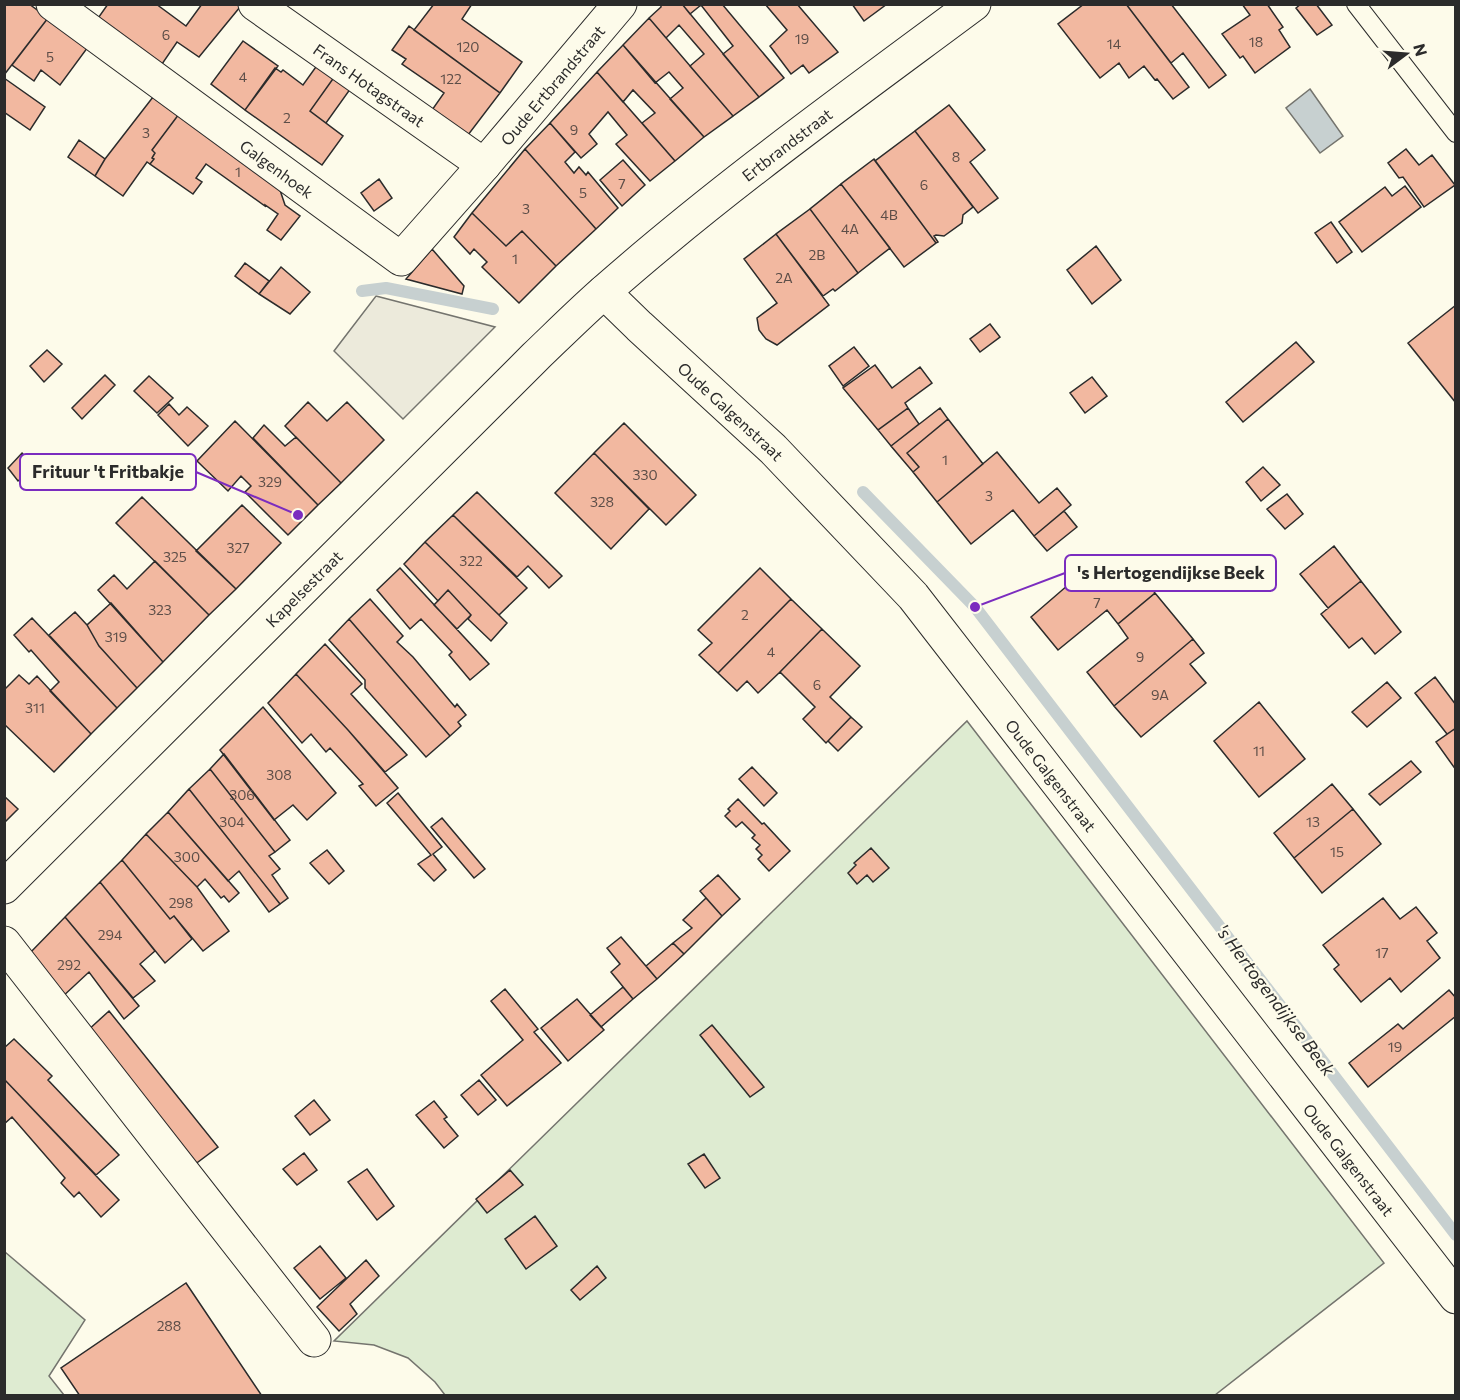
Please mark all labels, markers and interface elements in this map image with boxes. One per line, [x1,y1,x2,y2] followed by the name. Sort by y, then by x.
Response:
[496,20,608,149] street label: Oude Ertbrandstraat
[1376,24,1436,84] north arrow
[162,26,170,43] house number: 6
[795,30,809,47] house number: 19
[1249,33,1263,50] house number: 18
[1107,35,1122,52] house number: 14
[457,38,479,55] house number: 120
[310,39,429,130] street label: Frans Hotagstraat
[1410,41,1432,58] text: N
[46,48,54,65] house number: 5
[239,68,248,85] house number: 4
[440,70,462,87] house number: 122
[738,103,836,184] street label: Ertbrandstraat
[283,109,291,126] house number: 2
[570,121,578,138] house number: 9
[142,124,150,141] house number: 3
[237,135,318,202] street label: Galgenhoek
[952,148,960,165] house number: 8
[235,163,241,180] house number: 1
[618,175,626,192] house number: 7
[920,176,928,193] house number: 6
[579,184,587,201] house number: 5
[522,200,530,217] house number: 3
[880,206,898,223] house number: 4B
[841,220,859,237] house number: 4A
[809,246,825,263] house number: 2B
[512,250,518,267] house number: 1
[775,269,793,286] house number: 2A
[675,358,788,464] street label: Oude Galgenstraat
[942,451,948,468] house number: 1
[20,454,196,490] callout: Frituur 't Fritbakje
[32,460,184,482] text: Frituur 't Fritbakje
[632,466,658,483] house number: 330
[258,473,282,490] house number: 329
[985,487,993,504] house number: 3
[590,493,614,510] house number: 328
[226,539,250,556] house number: 327
[261,546,346,630] street label: Kapelsestraat
[163,548,187,565] house number: 325
[459,552,483,569] house number: 322
[1065,555,1276,591] callout: 's Hertogendijkse Beek
[1077,561,1265,583] text: 's Hertogendijkse Beek
[1093,594,1101,611] house number: 7
[148,601,172,618] house number: 323
[741,606,749,623] house number: 2
[105,628,127,645] house number: 319
[767,643,776,660] house number: 4
[1136,648,1144,665] house number: 9
[813,676,821,693] house number: 6
[1151,686,1169,703] house number: 9A
[25,699,45,716] house number: 311
[1002,715,1101,835] street label: Oude Galgenstraat
[1253,742,1265,759] house number: 11
[266,766,292,783] house number: 308
[229,786,255,803] house number: 306
[219,813,245,830] house number: 304
[1306,813,1320,830] house number: 13
[1330,843,1344,860] house number: 15
[174,848,200,865] house number: 300
[169,894,193,911] house number: 298
[1212,920,1341,1081] water label: 's Hertogendijkse Beek
[98,926,123,943] house number: 294
[1375,944,1389,961] house number: 17
[57,956,81,973] house number: 292
[1388,1038,1402,1055] house number: 19
[1300,1099,1399,1219] street label: Oude Galgenstraat
[157,1317,181,1334] house number: 288

